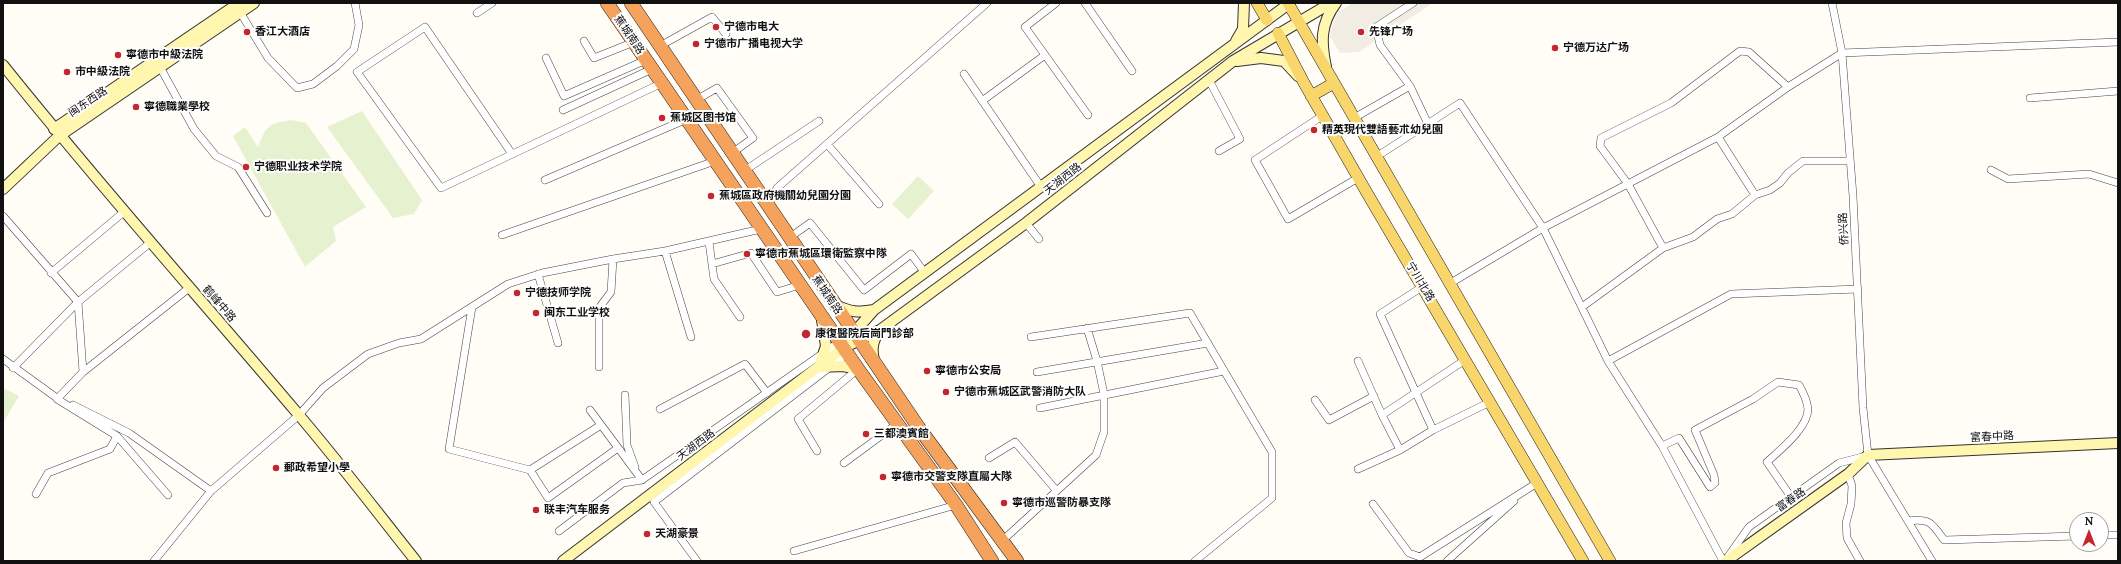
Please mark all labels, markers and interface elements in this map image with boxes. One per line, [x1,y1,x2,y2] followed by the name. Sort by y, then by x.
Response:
[611,13,647,57] street label: 蕉城南路
[724,20,779,34] place label: 宁德市电大
[711,22,721,32] marker: 宁德市电大
[255,25,310,39] place label: 香江大酒店
[1369,25,1413,39] place label: 先锋广场
[242,27,252,37] marker: 香江大酒店
[1356,27,1366,37] marker: 先锋广场
[704,37,803,51] place label: 宁德市广播电视大学
[691,39,701,49] marker: 宁德市广播电视大学
[1563,41,1629,55] place label: 宁德万达广场
[1550,43,1560,53] marker: 宁德万达广场
[126,48,203,62] place label: 寧德市中級法院
[113,50,123,60] marker: 寧德市中級法院
[75,65,130,79] place label: 市中級法院
[62,67,72,77] marker: 市中級法院
[66,84,110,120] street label: 闽东西路
[144,100,210,114] place label: 寧德職業學校
[131,102,141,112] marker: 寧德職業學校
[670,111,736,125] place label: 蕉城区图书馆
[657,113,667,123] marker: 蕉城区图书馆
[1322,123,1443,137] place label: 精英現代雙語藝朮幼兒園
[1309,125,1319,135] marker: 精英現代雙語藝朮幼兒園
[254,160,342,174] place label: 宁德职业技术学院
[1042,160,1084,198] street label: 天湖西路
[241,162,251,172] marker: 宁德职业技术学院
[719,189,851,203] place label: 蕉城區政府機關幼兒園分園
[706,191,716,201] marker: 蕉城區政府機關幼兒園分園
[1837,212,1851,246] street label: 侨兴路
[755,247,887,261] place label: 寧德市蕉城區環衛監察中隊
[742,249,752,259] marker: 寧德市蕉城區環衛監察中隊
[1403,260,1437,304] street label: 宁川北路
[809,273,845,317] street label: 蕉城南路
[200,283,238,325] street label: 鹤峰中路
[525,286,591,300] place label: 宁德技师学院
[512,288,522,298] marker: 宁德技师学院
[544,306,610,320] place label: 闽东工业学校
[531,308,541,318] marker: 闽东工业学校
[815,327,914,341] place label: 康復醫院后崗門診部
[800,328,812,340] marker: 康復醫院后崗門診部
[935,364,1001,378] place label: 寧德市公安局
[922,366,932,376] marker: 寧德市公安局
[954,385,1086,399] place label: 宁德市蕉城区武警消防大队
[941,387,951,397] marker: 宁德市蕉城区武警消防大队
[674,426,718,464] street label: 天湖西路
[874,427,929,441] place label: 三都澳賓館
[861,429,871,439] marker: 三都澳賓館
[1970,429,2014,445] street label: 富春中路
[284,461,350,475] place label: 郵政希望小學
[271,463,281,473] marker: 郵政希望小學
[891,470,1012,484] place label: 寧德市交警支隊直屬大隊
[878,472,888,482] marker: 寧德市交警支隊直屬大隊
[1774,485,1808,515] street label: 富春路
[1012,496,1111,510] place label: 寧德市巡警防暴支隊
[999,498,1009,508] marker: 寧德市巡警防暴支隊
[544,503,610,517] place label: 联丰汽车服务
[531,505,541,515] marker: 联丰汽车服务
[2069,512,2109,552] north arrow
[2085,514,2093,528] text: N
[655,527,699,541] place label: 天湖豪景
[642,529,652,539] marker: 天湖豪景

